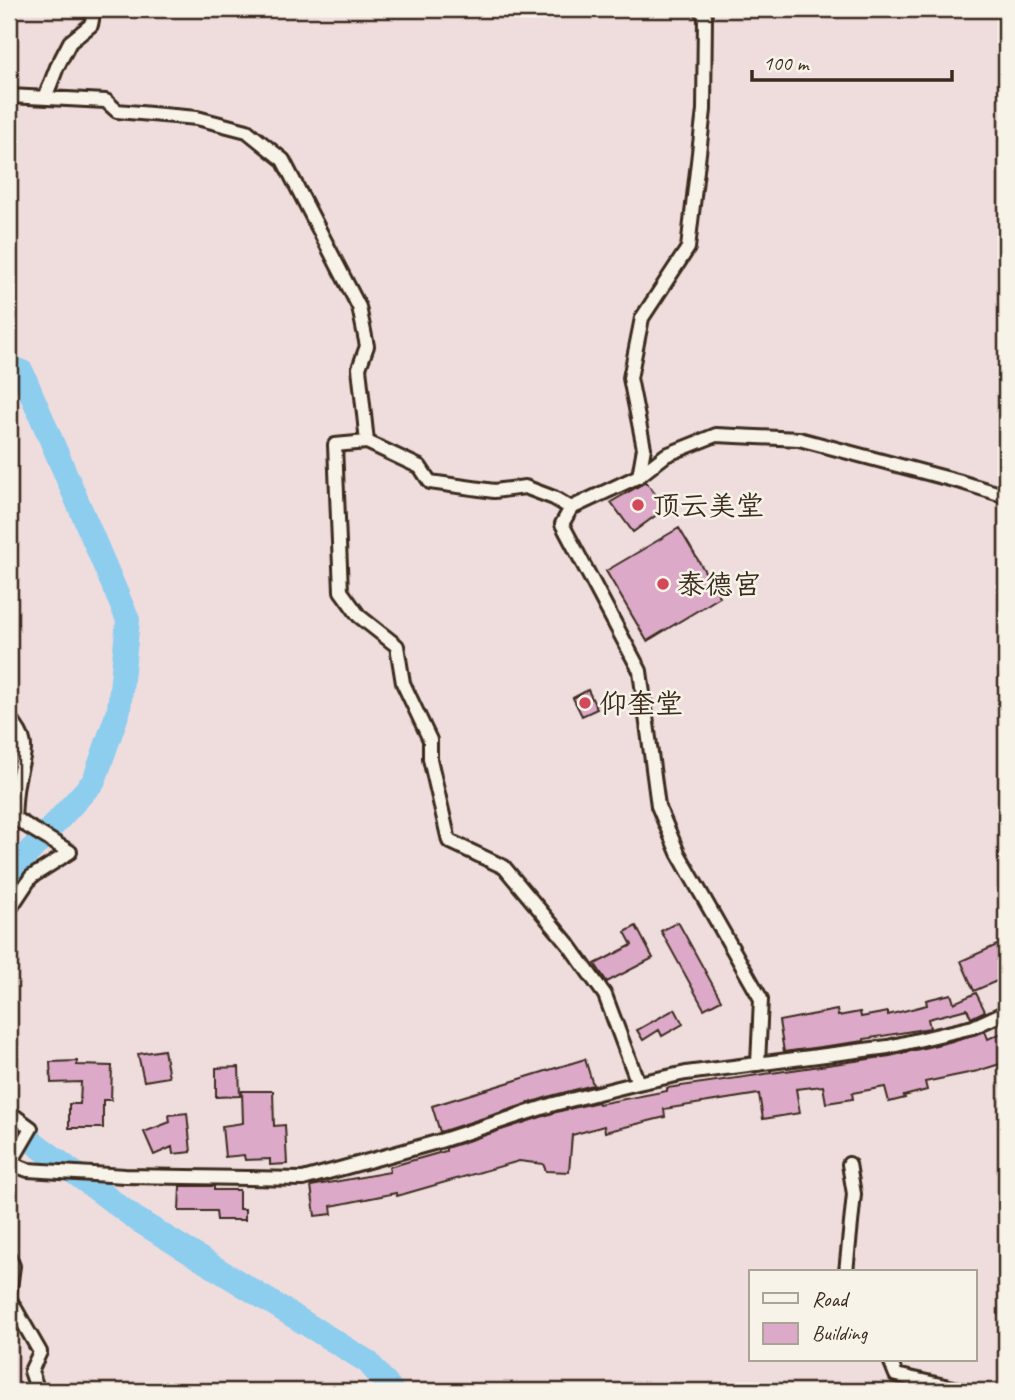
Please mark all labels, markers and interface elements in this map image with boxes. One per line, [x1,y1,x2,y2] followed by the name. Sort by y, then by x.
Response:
[752,38,952,82] scale bar
[763,50,810,76] text: 100 m
[652,488,764,523] place label: 顶云美堂
[630,497,646,513] marker: 顶云美堂
[677,567,761,602] place label: 泰德宫
[655,576,671,592] marker: 泰德宫
[599,686,683,721] place label: 仰奎堂
[577,695,593,711] marker: 仰奎堂
[749,1270,976,1362] legend
[812,1286,851,1312] text: Road
[812,1320,869,1346] text: Building

